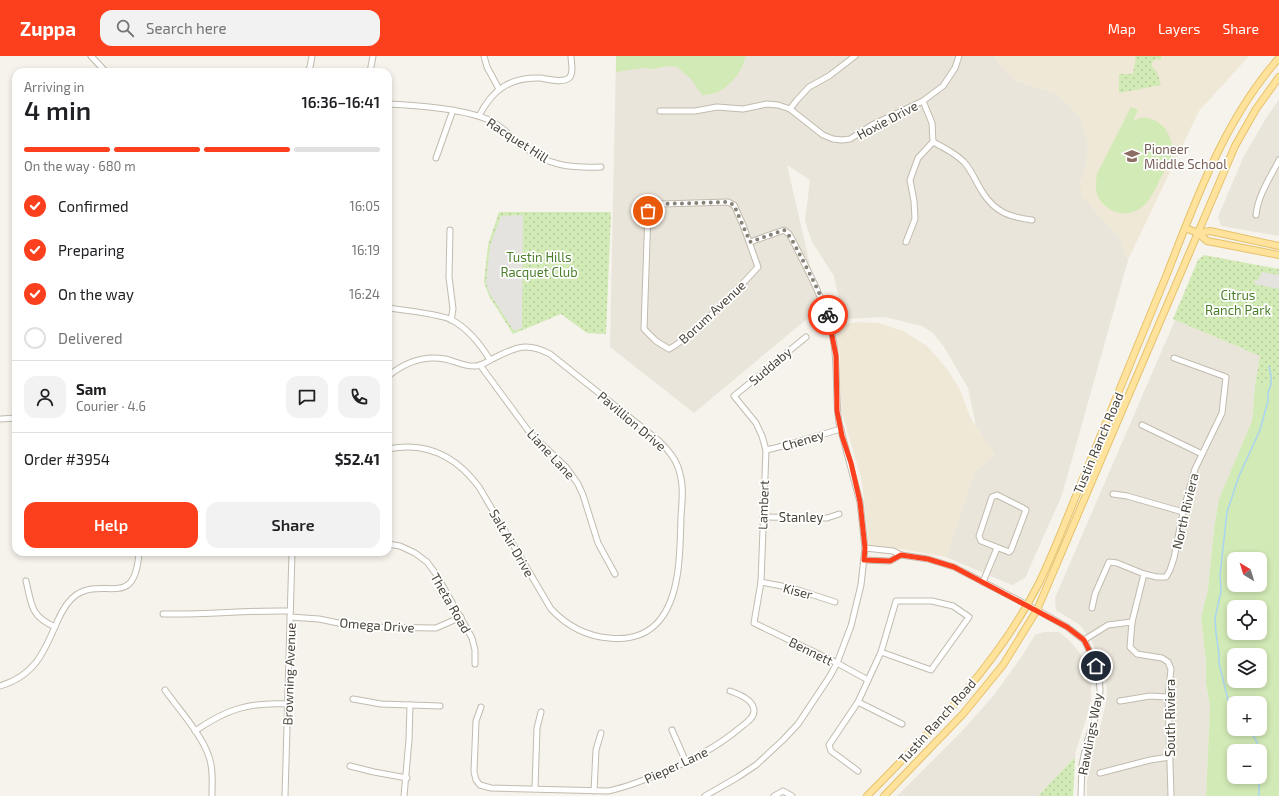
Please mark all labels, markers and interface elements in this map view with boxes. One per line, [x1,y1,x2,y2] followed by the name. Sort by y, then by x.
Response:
[100,10,380,46] search box
[20,17,76,40] text: Zuppa
[114,17,136,39] icon: search
[146,19,227,37] text: Search here
[1108,20,1136,37] text: Map
[1158,20,1200,37] text: Layers
[1222,20,1259,37] text: Share
[24,79,84,95] text: Arriving in
[302,93,380,111] text: 16:36–16:41
[24,94,91,125] text: 4 min
[854,97,920,143] street label: Hoxie Drive
[484,114,552,166] street label: Racquet Hill
[1144,141,1227,172] place label: Pioneer Middle School
[1123,147,1141,165] school or university icon: Pioneer Middle School
[24,158,136,174] text: On the way · 680 m
[631,194,665,228] pin
[24,195,46,217] icon: check
[58,197,129,215] text: Confirmed
[350,198,380,214] text: 16:05
[637,200,659,222] icon: bag
[24,239,46,261] icon: check
[58,241,124,259] text: Preparing
[352,242,380,258] text: 16:19
[500,249,578,280] park label: Tustin Hills Racquet Club
[675,277,749,347] street label: Borum Avenue
[24,283,46,305] icon: check
[58,285,134,303] text: On the way
[349,286,380,302] text: 16:24
[1205,287,1271,318] park label: Citrus Ranch Park
[808,295,848,335] courier
[817,304,839,326] icon: bike
[58,329,123,347] text: Delivered
[745,343,795,389] street label: Suddaby
[24,376,66,418] button: person
[286,376,328,418] button: chat
[338,376,380,418] button: phone
[76,380,107,398] text: Sam
[594,388,670,454] street label: Pavillion Drive
[1069,390,1127,496] street label: Tustin Ranch Road
[76,398,146,414] text: Courier · 4.6
[524,426,578,482] street label: Liane Lane
[780,426,826,454] street label: Cheney
[24,450,110,468] text: Order #3954
[335,450,380,468] text: $52.41
[1168,471,1202,551] street label: North Riviera
[754,480,772,530] street label: Lambert
[24,502,198,548] button: Help
[206,502,380,548] button: Share
[486,506,538,580] street label: Salt Air Drive
[779,509,823,525] street label: Stanley
[1227,552,1267,592] north arrow
[1227,552,1267,784] map controls
[427,570,475,636] street label: Theta Road
[782,579,814,603] street label: Kiser
[1227,600,1267,640] button: locate
[339,614,415,636] street label: Omega Drive
[279,622,299,726] street label: Browning Avenue
[786,633,836,669] street label: Bennett
[1227,648,1267,688] button: layers
[1079,649,1113,683] pin
[1085,655,1107,677] icon: home
[895,675,979,767] street label: Tustin Ranch Road
[1162,679,1178,757] street label: South Riviera
[1074,691,1106,776] street label: Rawlings Way
[1227,696,1267,736] button: +
[642,743,710,787] street label: Pieper Lane
[1227,744,1267,784] button: −

